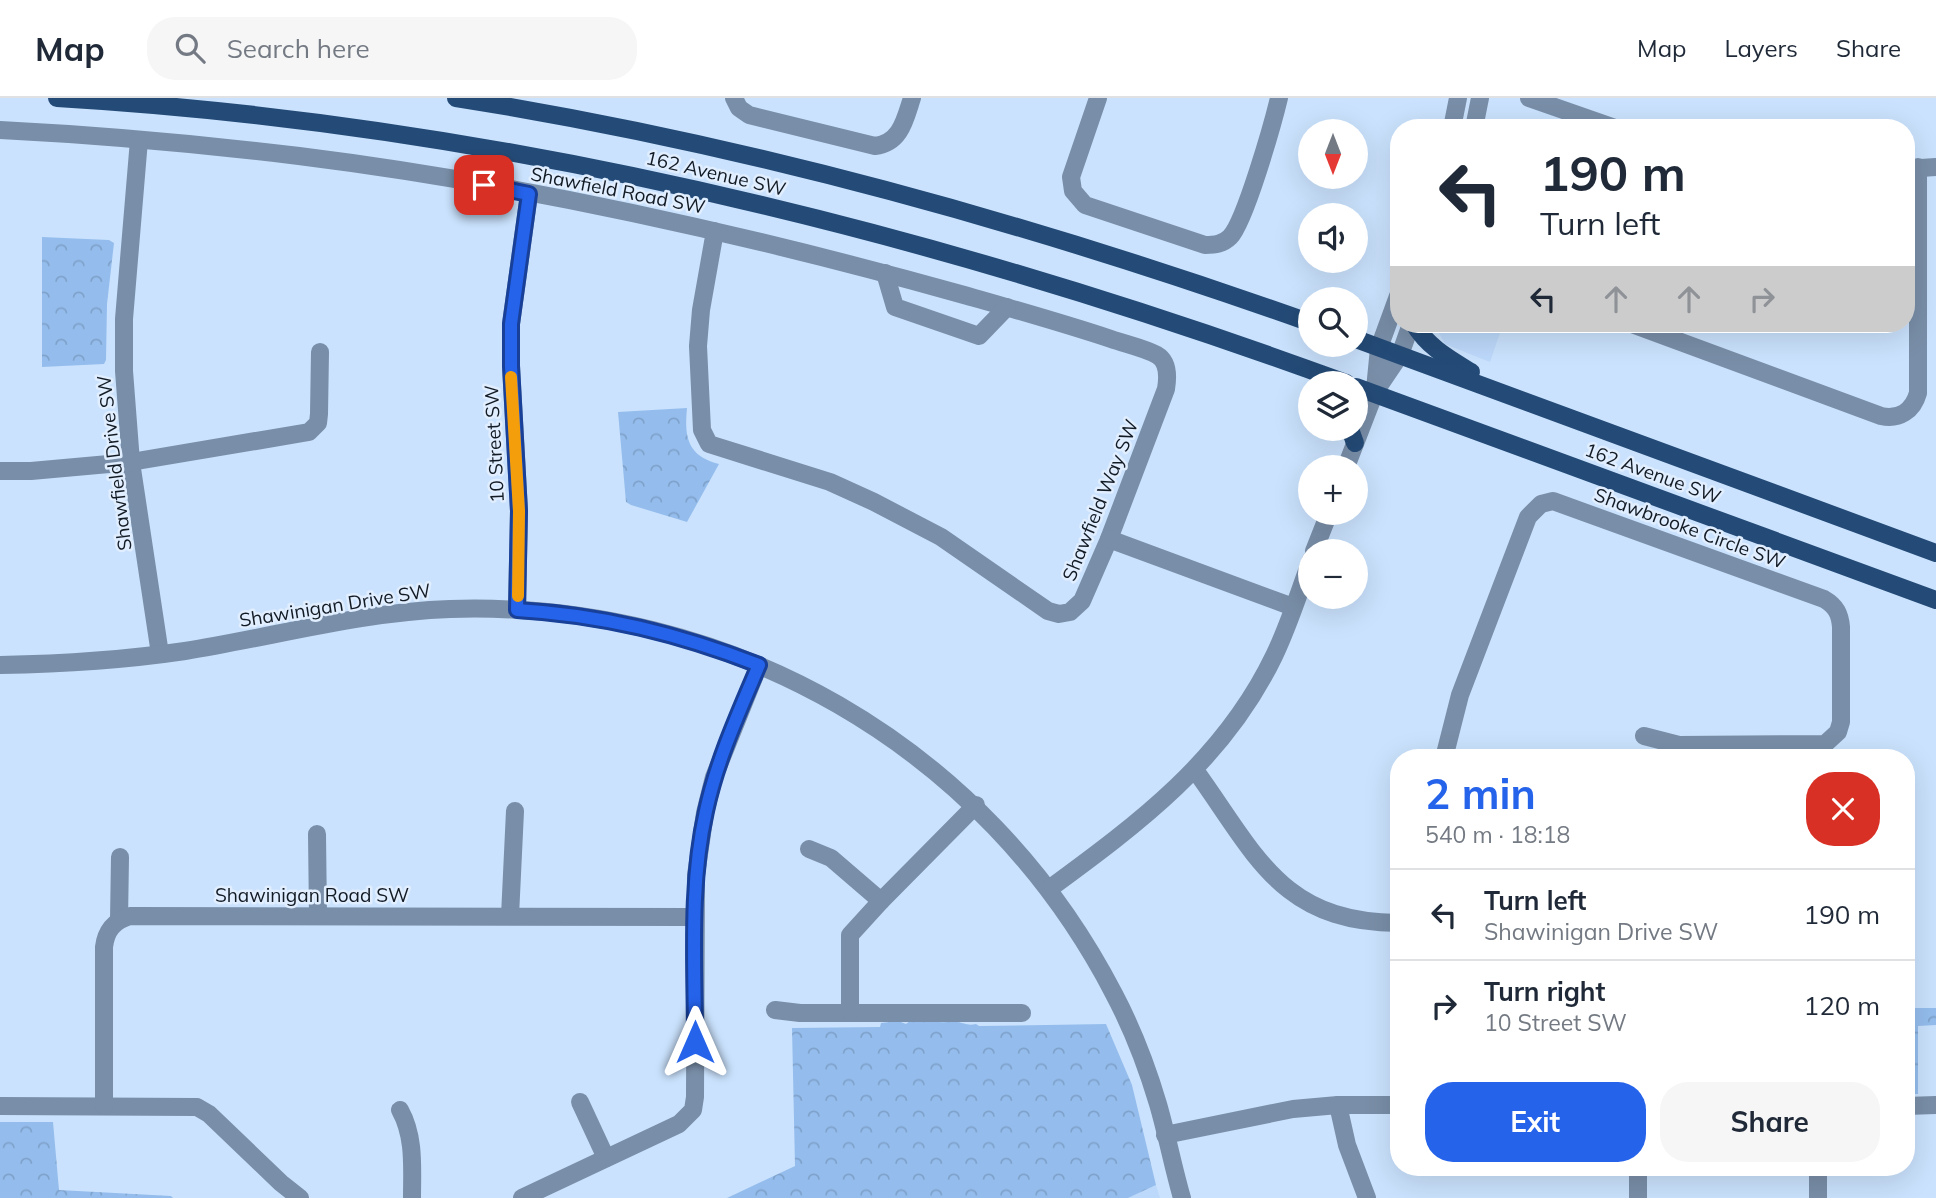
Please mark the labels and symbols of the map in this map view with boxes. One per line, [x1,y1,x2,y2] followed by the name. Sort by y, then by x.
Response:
[1298,119,1368,189] north arrow
[644,145,788,201] street label: 162 Avenue SW
[454,155,514,215] pin
[529,161,707,219] street label: Shawfield Road SW
[91,374,137,552] street label: Shawfield Drive SW
[479,384,509,504] street label: 10 Street SW
[1057,416,1143,584] street label: Shawfield Way SW
[1582,437,1724,509] street label: 162 Avenue SW
[1591,482,1789,574] street label: Shawbrooke Circle SW
[238,578,432,632] street label: Shawinigan Drive SW
[215,883,409,907] street label: Shawinigan Road SW
[658,1005,732,1079] position arrow

